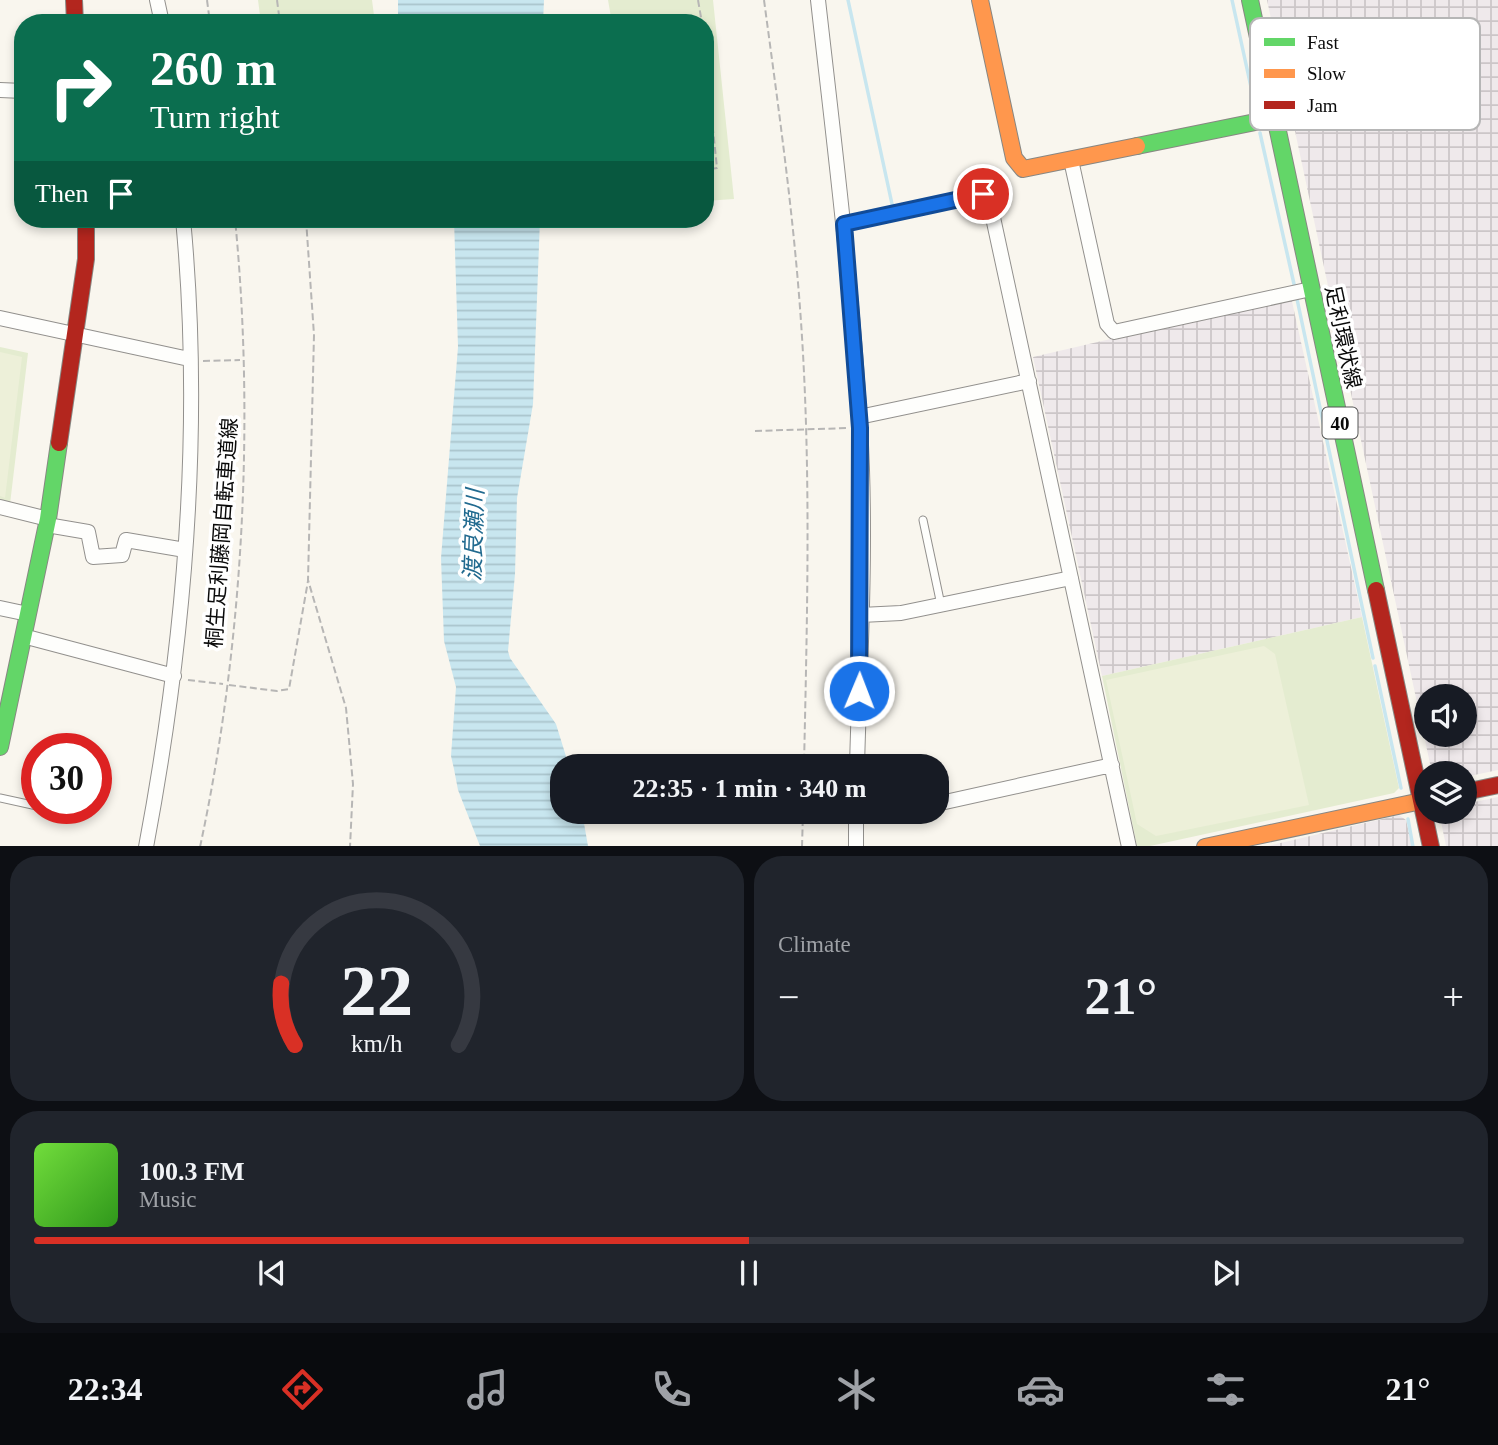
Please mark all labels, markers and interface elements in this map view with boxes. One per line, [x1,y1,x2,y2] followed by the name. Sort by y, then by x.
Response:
[1250,18,1480,130] legend
[1307,32,1339,53] text: Fast
[150,41,277,96] text: 260 m
[35,42,126,133] icon: right
[1307,63,1346,84] text: Slow
[1307,95,1338,116] text: Jam
[150,99,280,135] text: Turn right
[953,164,1013,224] pin
[102,175,140,213] icon: arrive
[964,175,1002,213] icon: arrive
[35,179,88,208] text: Then
[1320,283,1366,391] street label: 足利環状線
[1322,408,1358,438] road number: 40
[202,417,242,649] street label: 桐生足利藤岡自転車道線
[460,486,488,581] water label: 渡良瀬川
[822,654,896,728] position arrow
[1414,684,1477,824] map controls
[1414,684,1477,747] button: sound
[21,733,112,824] speed limit sign: 30
[1414,761,1477,824] button: layers
[633,774,867,803] text: 22:35 · 1 min · 340 m
[778,932,851,957] text: Climate
[341,950,413,1031] text: 22
[1085,968,1157,1025] text: 21°
[778,976,799,1018] text: −
[1443,976,1464,1018] text: +
[351,1029,403,1056] text: km/h
[139,1157,244,1186] text: 100.3 FM
[139,1187,197,1212] text: Music
[253,1254,291,1292] icon: previous
[730,1254,768,1292] icon: pause
[1207,1254,1245,1292] icon: next
[278,1365,327,1414] icon: directions
[463,1365,512,1414] icon: music
[647,1365,696,1414] icon: phone
[832,1365,881,1414] icon: climate
[1016,1365,1065,1414] icon: car
[1201,1365,1250,1414] icon: filters
[68,1371,142,1407] text: 22:34
[1385,1371,1430,1407] text: 21°

